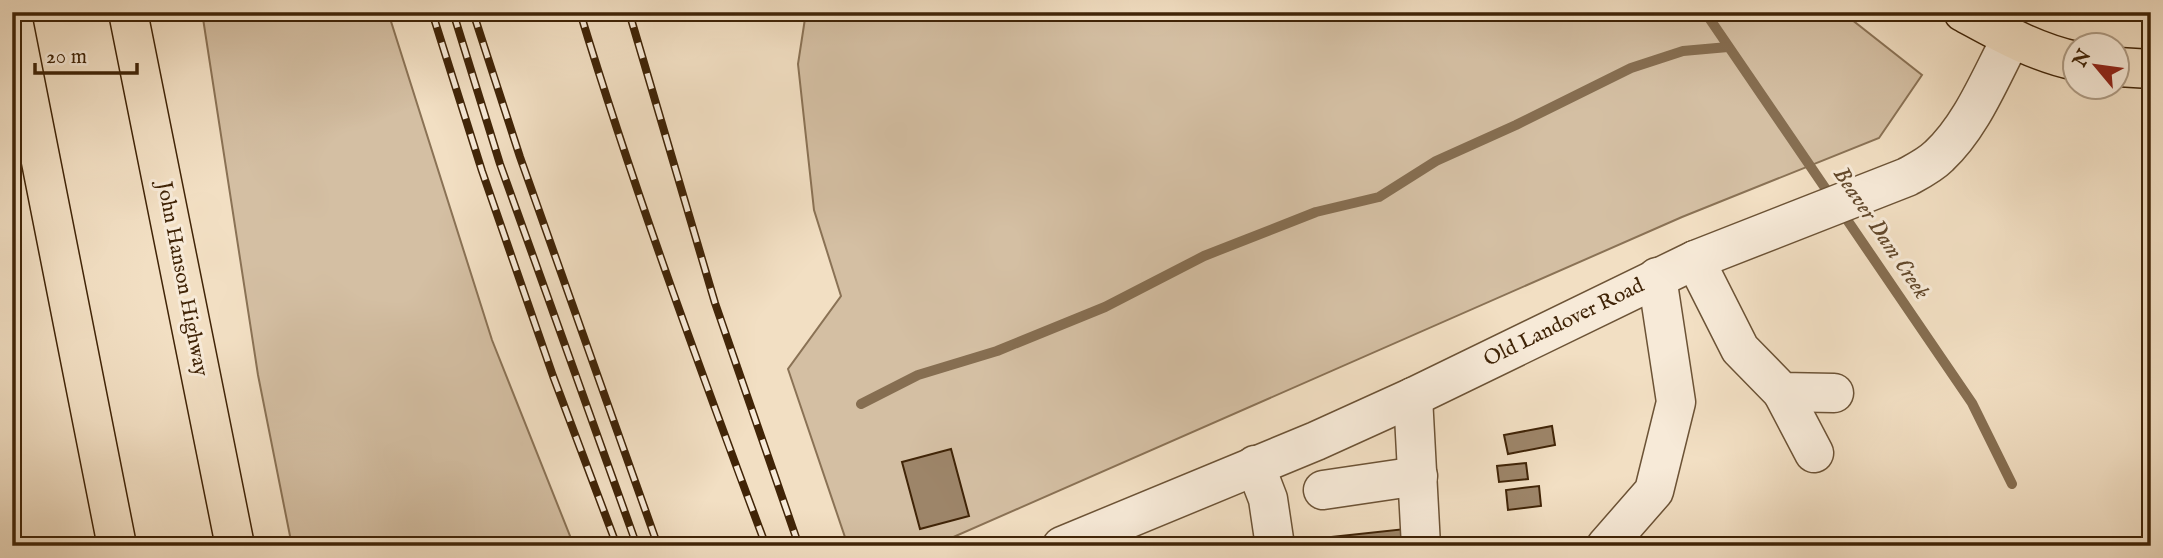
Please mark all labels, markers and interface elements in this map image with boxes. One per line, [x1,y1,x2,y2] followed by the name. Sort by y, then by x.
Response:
[35,32,136,76] scale bar
[2062,32,2132,102] north arrow
[46,44,87,71] text: 20 m
[2068,45,2098,73] text: N
[1826,161,1936,305] water label: Beaver Dam Creek
[149,177,214,379] street label: John Hanson Highway
[1479,272,1649,373] street label: Old Landover Road

